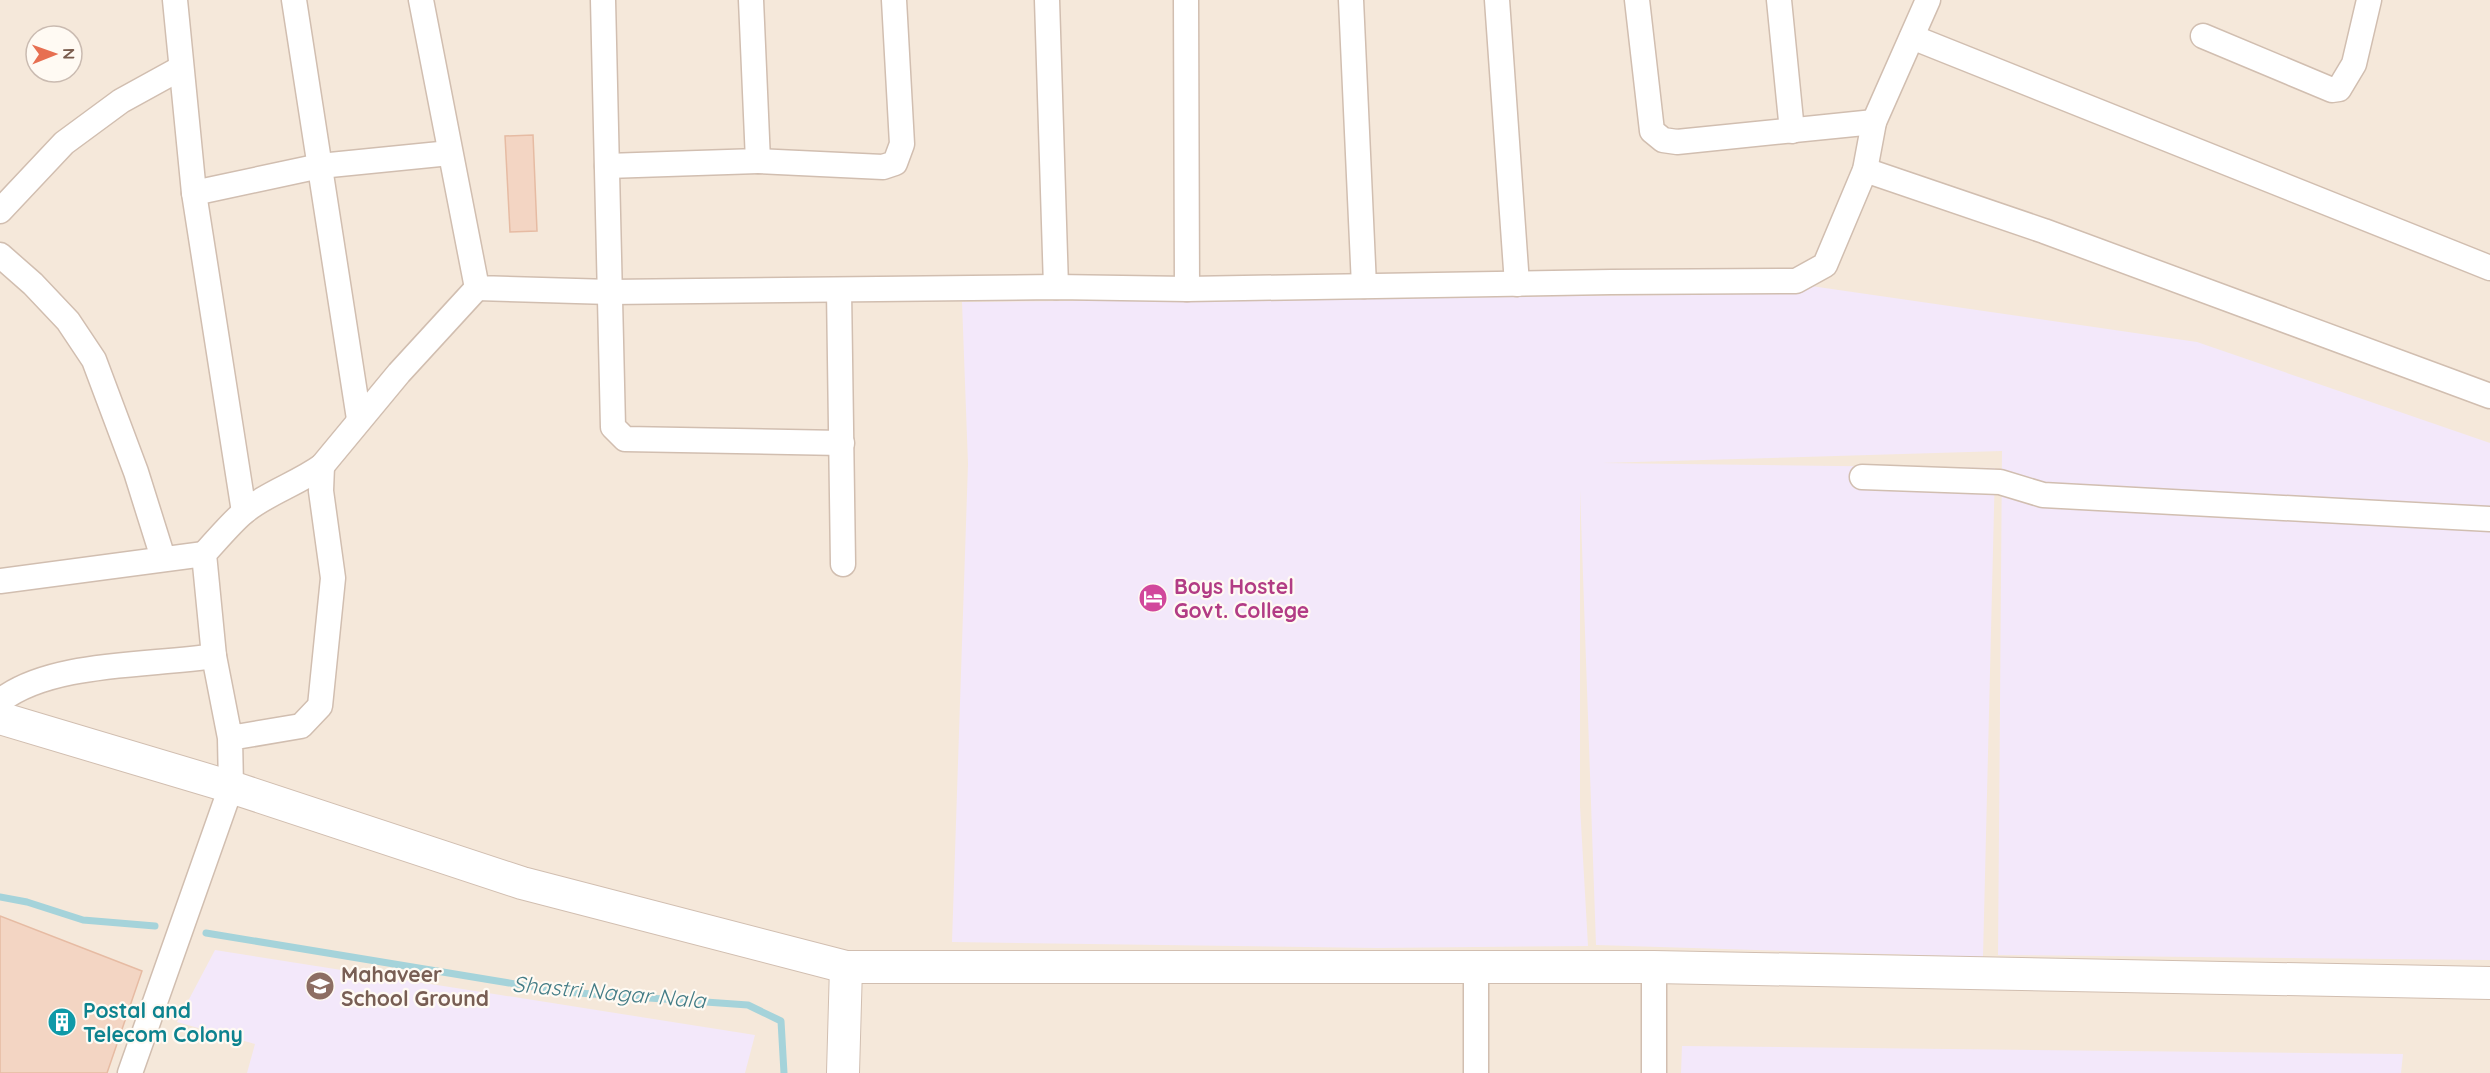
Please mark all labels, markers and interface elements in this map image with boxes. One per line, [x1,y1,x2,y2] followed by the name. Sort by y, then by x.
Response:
[24,24,84,84] north arrow
[59,48,79,60] text: N
[1174,573,1309,623] place label: Boys Hostel Govt. College
[1137,582,1169,614] hotel icon: Boys Hostel Govt. College
[341,961,489,1011] place label: Mahaveer School Ground
[304,970,336,1002] school or university icon: Mahaveer School Ground
[511,970,708,1015] water label: Shastri Nagar Nala
[83,997,243,1047] place label: Postal and Telecom Colony
[46,1006,78,1038] building icon: Postal and Telecom Colony

